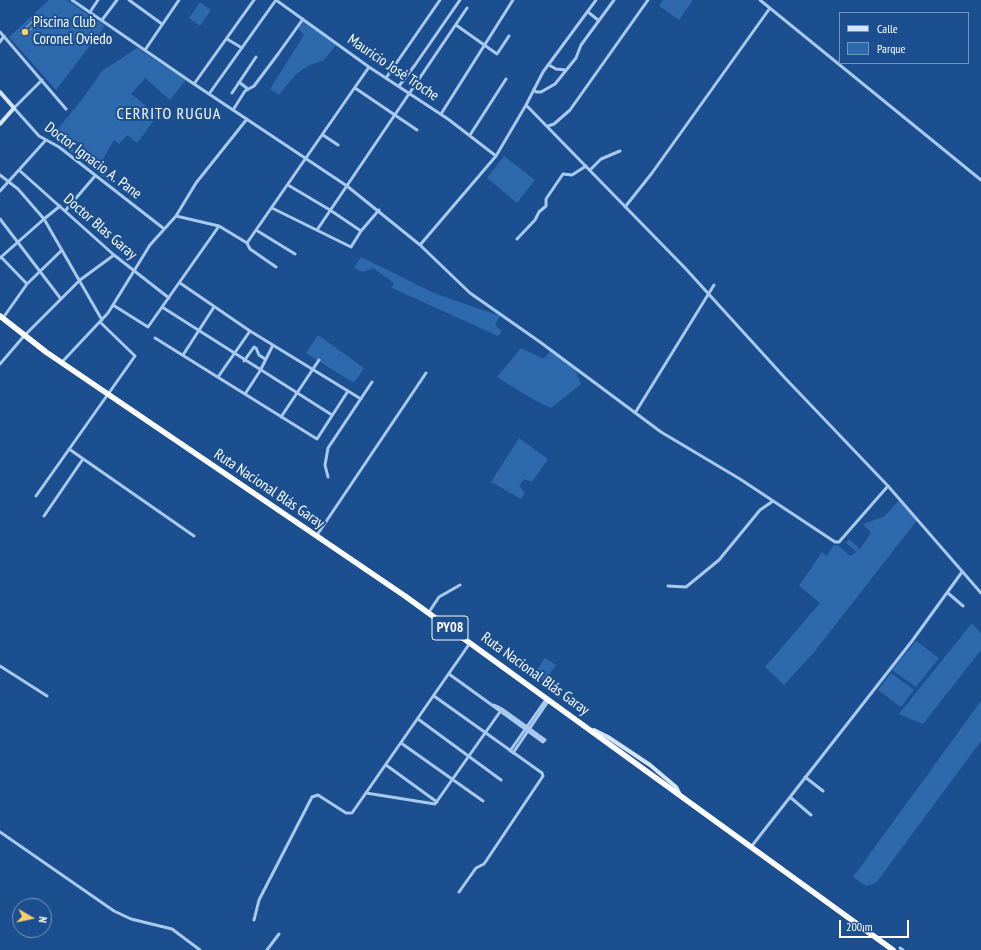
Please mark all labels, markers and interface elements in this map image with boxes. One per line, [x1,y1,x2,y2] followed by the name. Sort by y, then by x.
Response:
[839,12,969,64] legend
[33,14,112,49] place label: Piscina Club Coronel Oviedo
[877,21,898,36] text: Calle
[20,27,30,37] marker: Piscina Club Coronel Oviedo
[344,31,442,105] street label: Mauricio José Troche
[877,41,906,56] text: Parque
[117,104,221,124] district label: CERRITO RUGUA
[41,119,145,203] street label: Doctor Ignacio A. Pane
[60,190,140,264] street label: Doctor Blas Garay
[210,445,328,533] street label: Ruta Nacional Blás Garay
[432,616,468,640] road number: PY08
[477,629,593,719] street label: Ruta Nacional Blás Garay
[12,898,52,938] north arrow
[841,912,911,938] scale bar
[35,916,50,924] text: N
[846,919,873,934] text: 200 m

